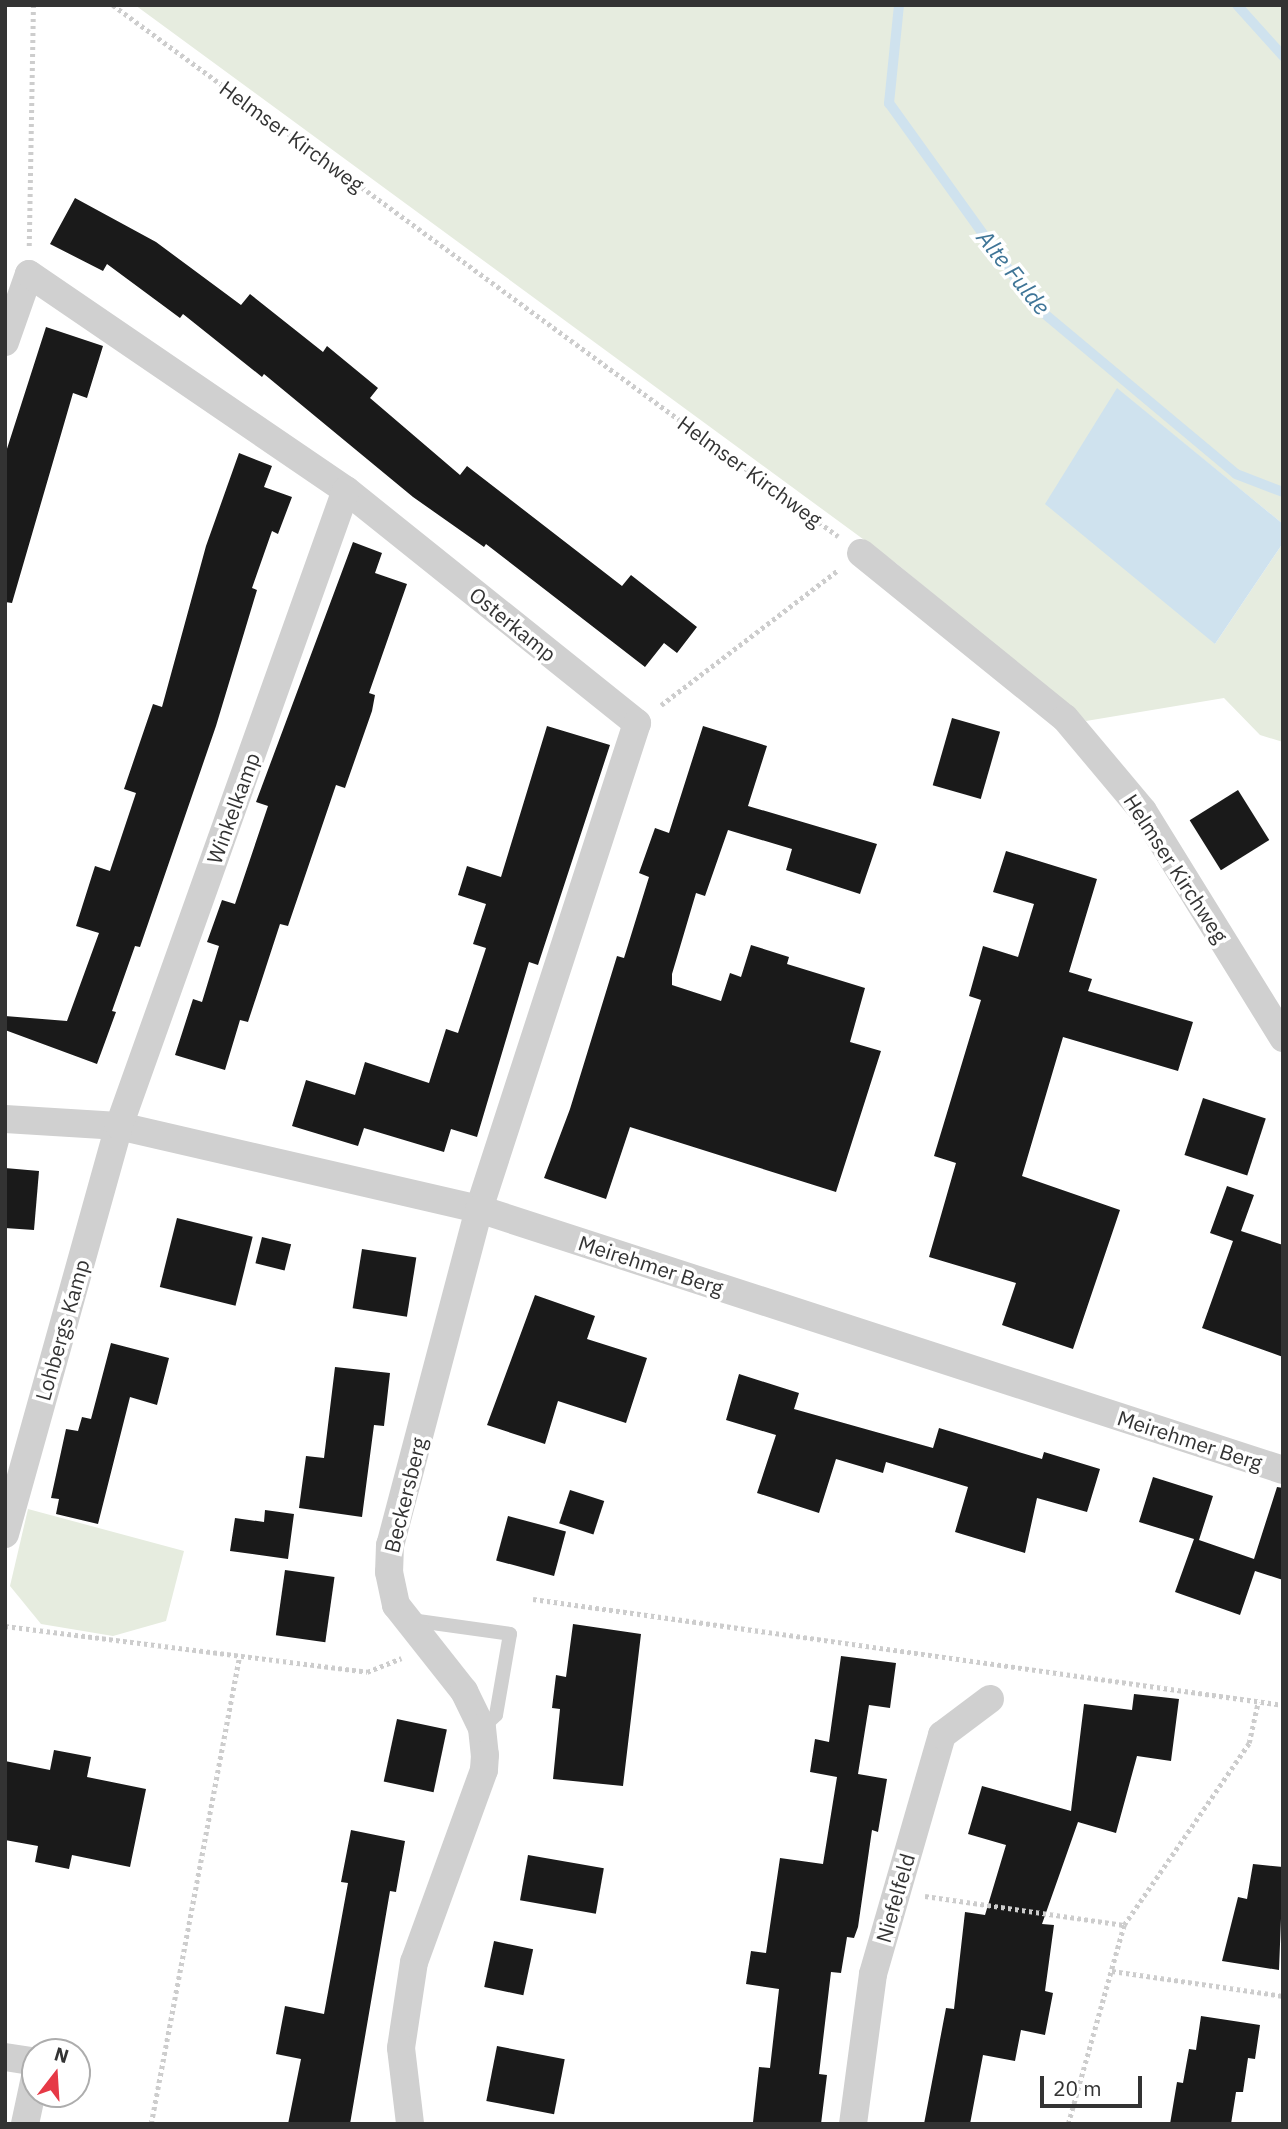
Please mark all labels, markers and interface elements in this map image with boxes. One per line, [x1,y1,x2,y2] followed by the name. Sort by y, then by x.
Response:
[215,75,369,197] street label: Helmser Kirchweg
[972,224,1056,320] water label: Alte Fulde
[673,410,827,532] street label: Helmser Kirchweg
[465,581,561,667] street label: Osterkamp
[201,749,265,867] street label: Winkelkamp
[1119,789,1233,947] street label: Helmser Kirchweg
[575,1230,727,1300] street label: Meirehmer Berg
[30,1256,94,1404] street label: Lohbergs Kamp
[1114,1405,1266,1475] street label: Meirehmer Berg
[379,1435,431,1555] street label: Beckersberg
[870,1850,920,1946] street label: Niefelfeld
[21,2038,91,2108] north arrow
[51,2041,72,2068] text: N
[1043,2062,1144,2106] scale bar
[1053,2074,1102,2102] text: 20 m

